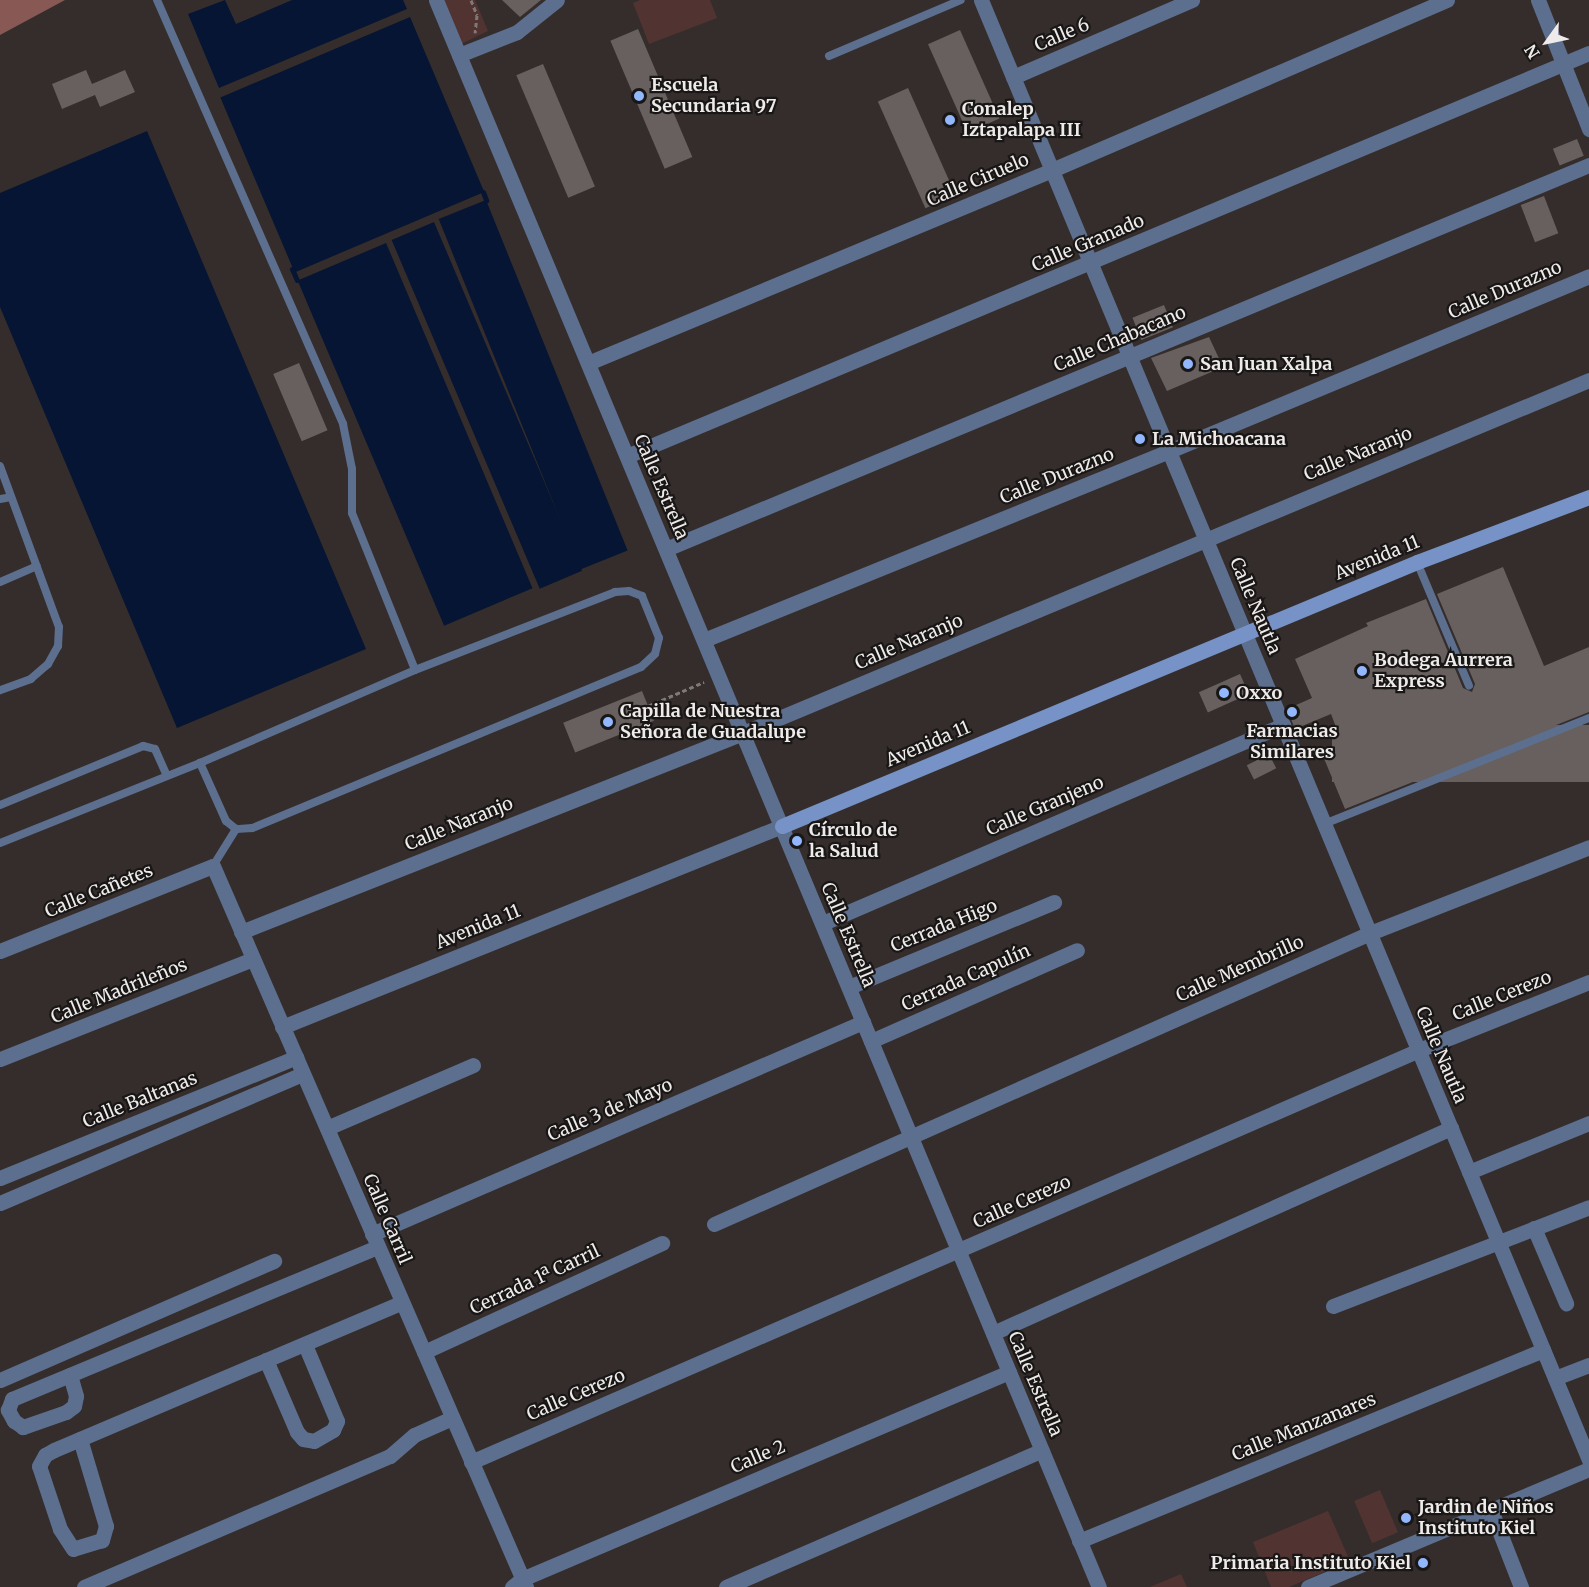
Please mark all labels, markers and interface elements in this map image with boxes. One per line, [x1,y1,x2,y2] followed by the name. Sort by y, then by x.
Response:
[1517,12,1577,72] north arrow
[1031,14,1093,56] street label: Calle 6
[1520,41,1544,63] text: N
[651,75,777,118] place label: Escuela Secundaria 97
[632,89,646,103] marker: Escuela Secundaria 97
[962,99,1081,142] place label: Conalep Iztapalapa III
[943,113,957,127] marker: Conalep Iztapalapa III
[924,149,1032,211] street label: Calle Ciruelo
[1029,210,1147,276] street label: Calle Granado
[1445,256,1565,324] street label: Calle Durazno
[1051,301,1189,377] street label: Calle Chabacano
[1200,353,1332,375] place label: San Juan Xalpa
[1181,357,1195,371] marker: San Juan Xalpa
[1301,422,1415,486] street label: Calle Naranjo
[1152,428,1286,450] place label: La Michoacana
[629,431,693,543] street label: Calle Estrella
[1133,432,1147,446] marker: La Michoacana
[997,443,1117,509] street label: Calle Durazno
[1332,531,1422,585] street label: Avenida 11
[1225,554,1285,658] street label: Calle Nautla
[852,610,966,674] street label: Calle Naranjo
[1374,650,1513,692] place label: Bodega Aurrera Express
[1355,664,1369,678] marker: Bodega Aurrera Express
[1236,682,1282,704] place label: Oxxo
[1217,686,1231,700] marker: Oxxo
[620,701,806,744] place label: Capilla de Nuestra Señora de Guadalupe
[1285,705,1299,719] marker: Farmacias Similares
[601,715,615,729] marker: Capilla de Nuestra Señora de Guadalupe
[883,717,973,771] street label: Avenida 11
[1246,721,1338,764] place label: Farmacias Similares
[983,772,1107,840] street label: Calle Granjeno
[402,792,516,856] street label: Calle Naranjo
[809,820,897,862] place label: Círculo de la Salud
[790,834,804,848] marker: Círculo de la Salud
[42,860,156,922] street label: Calle Cañetes
[816,879,880,991] street label: Calle Estrella
[888,895,1000,957] street label: Cerrada Higo
[433,900,523,954] street label: Avenida 11
[1173,931,1307,1007] street label: Calle Membrillo
[898,940,1034,1016] street label: Cerrada Capulín
[48,954,190,1028] street label: Calle Madrileños
[1449,966,1555,1026] street label: Calle Cerezo
[1411,1003,1471,1107] street label: Calle Nautla
[80,1067,200,1133] street label: Calle Baltanas
[544,1074,676,1146] street label: Calle 3 de Mayo
[358,1171,416,1267] street label: Calle Carril
[970,1171,1074,1233] street label: Calle Cerezo
[467,1240,603,1320] street label: Cerrada 1ª Carril
[1003,1328,1067,1440] street label: Calle Estrella
[524,1365,628,1425] street label: Calle Cerezo
[1229,1388,1379,1466] street label: Calle Manzanares
[727,1436,789,1478] street label: Calle 2
[1418,1497,1554,1540] place label: Jardin de Niños Instituto Kiel
[1399,1511,1413,1525] marker: Jardin de Niños Instituto Kiel
[1211,1552,1411,1574] place label: Primaria Instituto Kiel
[1416,1556,1430,1570] marker: Primaria Instituto Kiel

